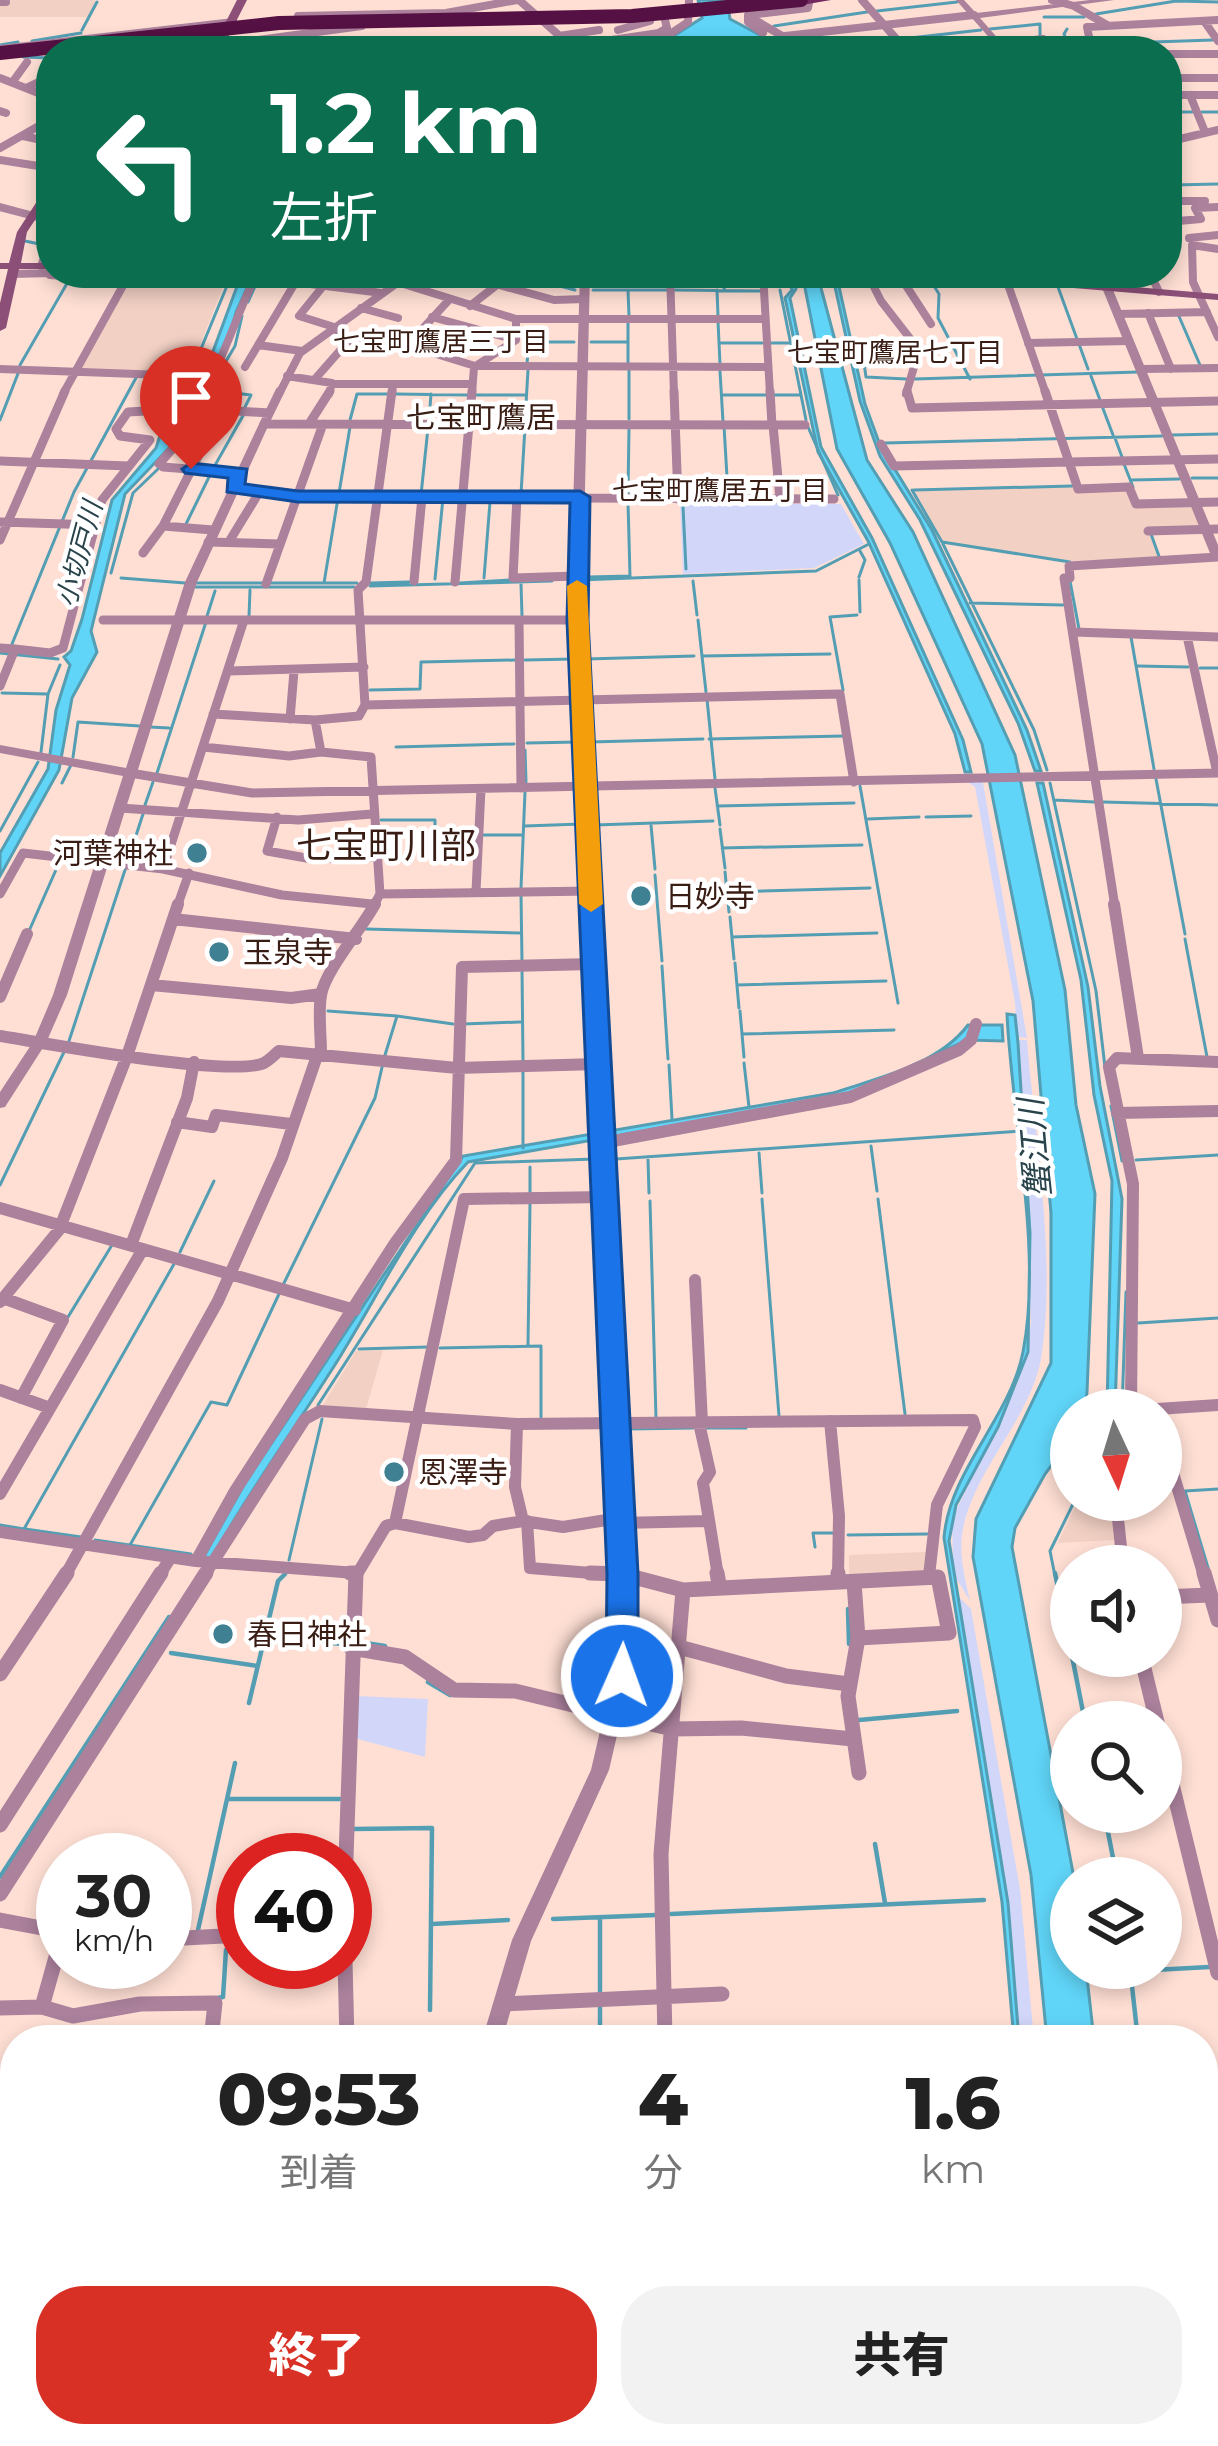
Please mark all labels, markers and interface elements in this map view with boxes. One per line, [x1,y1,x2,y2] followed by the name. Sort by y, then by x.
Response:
[270,72,542,174] text: 1.2 km
[72,84,228,240] icon: left
[270,185,378,251] text: 左折
[333,325,549,358] district label: 七宝町鷹居三丁目
[787,336,1003,369] district label: 七宝町鷹居七丁目
[140,346,242,469] pin
[158,364,224,430] icon: arrive
[406,399,556,436] district label: 七宝町鷹居
[612,474,828,507] district label: 七宝町鷹居五丁目
[49,495,110,610] water label: 小切戸川
[296,823,476,867] district label: 七宝町川部
[53,835,173,872] place label: 河葉神社
[184,840,210,866] marker: 河葉神社
[665,878,755,915] place label: 日妙寺
[628,883,654,909] marker: 日妙寺
[243,934,333,971] place label: 玉泉寺
[206,939,232,965] marker: 玉泉寺
[1010,1094,1058,1199] water label: 蟹江川
[1050,1389,1182,1521] north arrow
[1050,1389,1182,1989] map controls
[418,1454,508,1491] place label: 恩澤寺
[381,1459,407,1485] marker: 恩澤寺
[1050,1545,1182,1677] button: sound
[559,1613,685,1739] position arrow
[247,1616,367,1653] place label: 春日神社
[210,1621,236,1647] marker: 春日神社
[1050,1701,1182,1833] button: search
[216,1833,372,1989] speed limit sign: 40
[1050,1857,1182,1989] button: layers
[76,1859,152,1932] text: 30
[74,1922,154,1959] text: km/h
[217,2055,420,2143] text: 09:53
[638,2055,688,2143] text: 4
[905,2059,1001,2147] text: 1.6
[921,2145,985,2193] text: km
[280,2148,358,2196] text: 到着
[643,2148,682,2196] text: 分
[36,2286,597,2424] button: 終了
[621,2286,1182,2424] button: 共有

